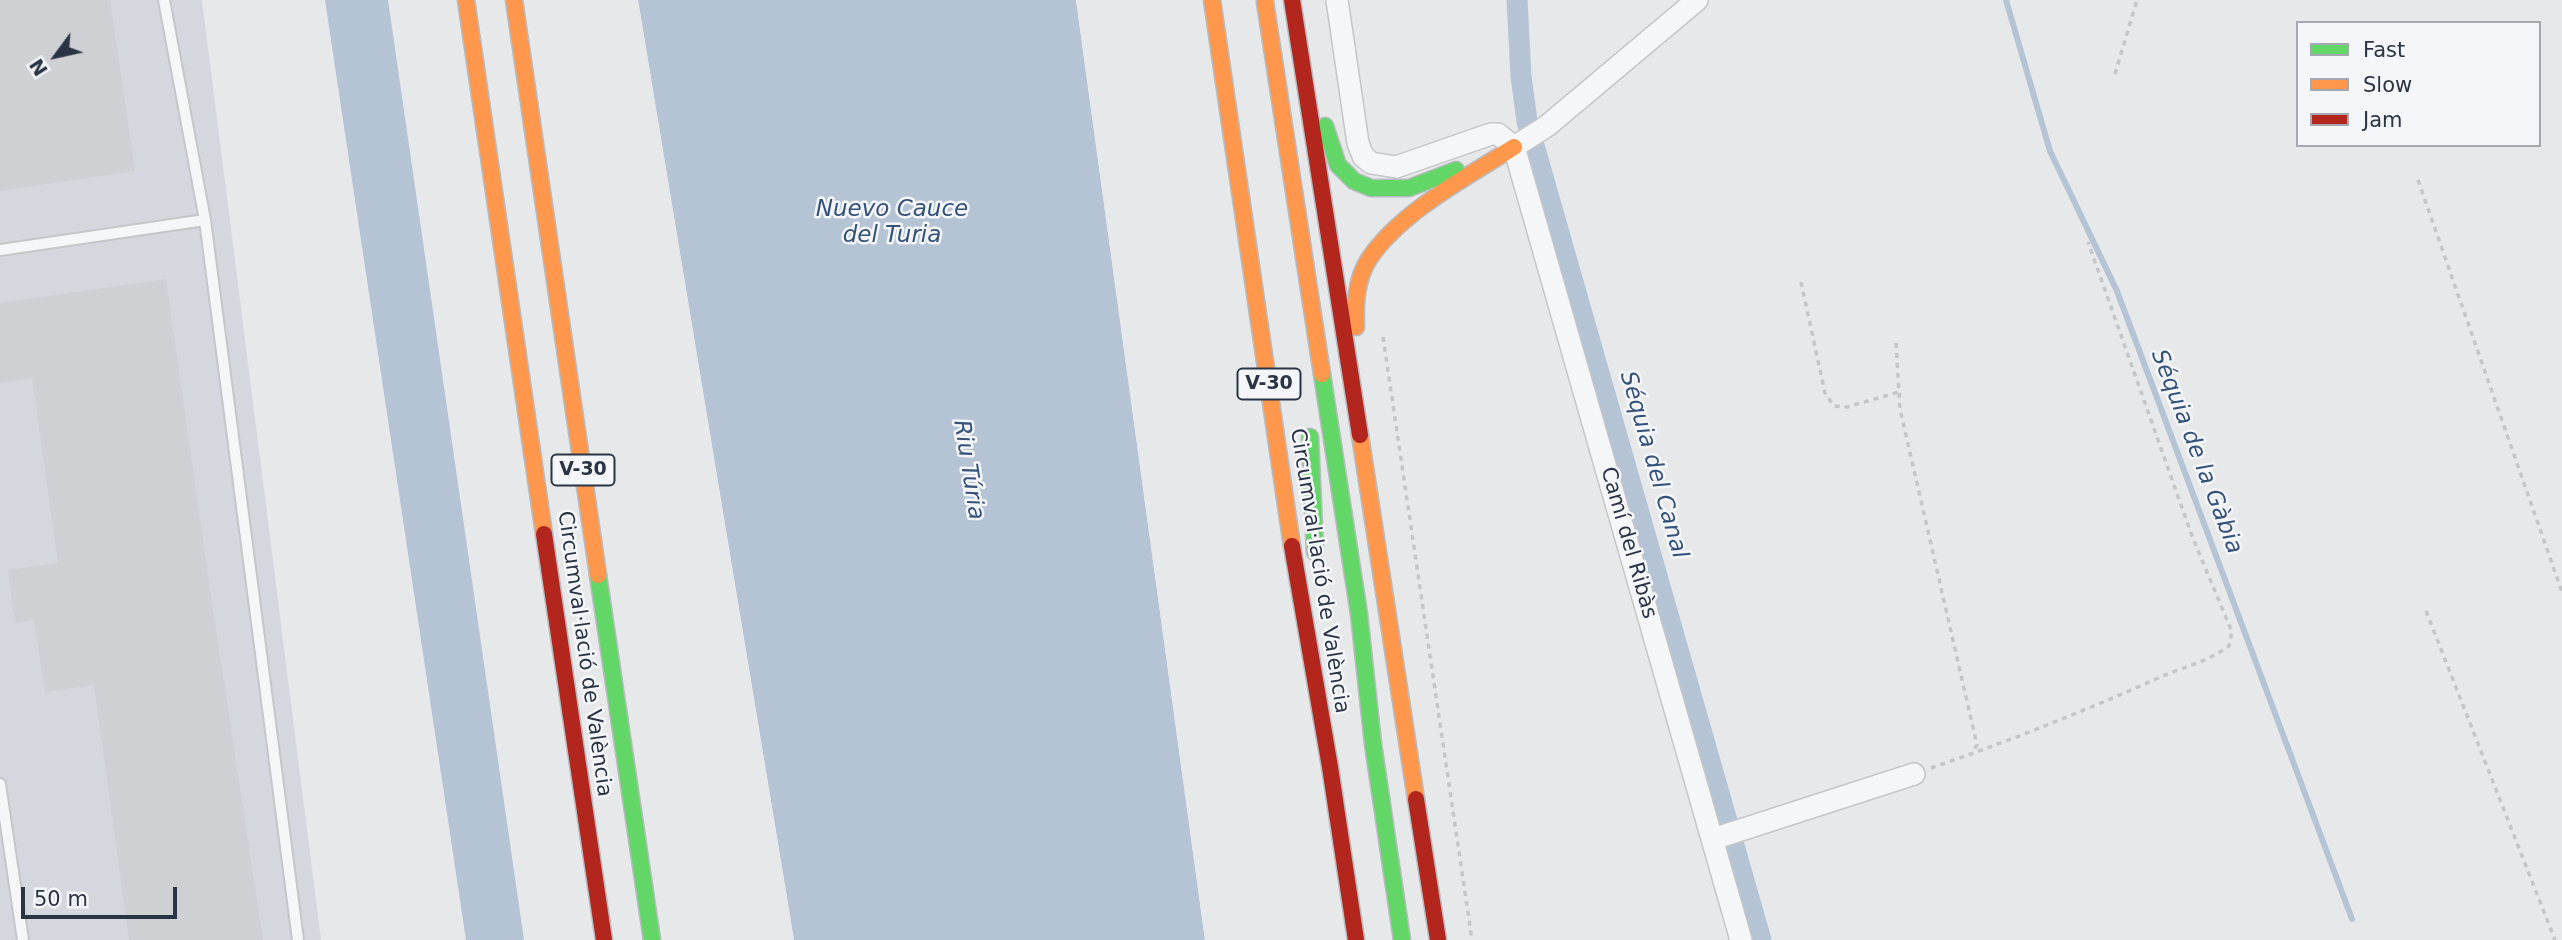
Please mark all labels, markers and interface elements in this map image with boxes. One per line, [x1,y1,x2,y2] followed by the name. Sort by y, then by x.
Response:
[21,21,91,91] north arrow
[2296,21,2541,147] legend
[2363,38,2405,62] text: Fast
[25,55,52,80] text: N
[2363,73,2412,97] text: Slow
[2363,108,2403,132] text: Jam
[816,196,968,250] water label: Nuevo Cauce del Turia
[2144,346,2248,558] water label: Séquia de la Gàbia
[1238,368,1300,400] road number: V-30
[1613,368,1693,562] water label: Séquia del Canal
[947,418,989,522] water label: Riu Túria
[1284,427,1354,715] street label: Circumval·lació de València
[552,454,614,485] road number: V-30
[1594,464,1662,622] street label: Camí del Ribàs
[551,510,617,798] street label: Circumval·lació de València
[24,874,180,918] scale bar
[34,887,88,911] text: 50 m

